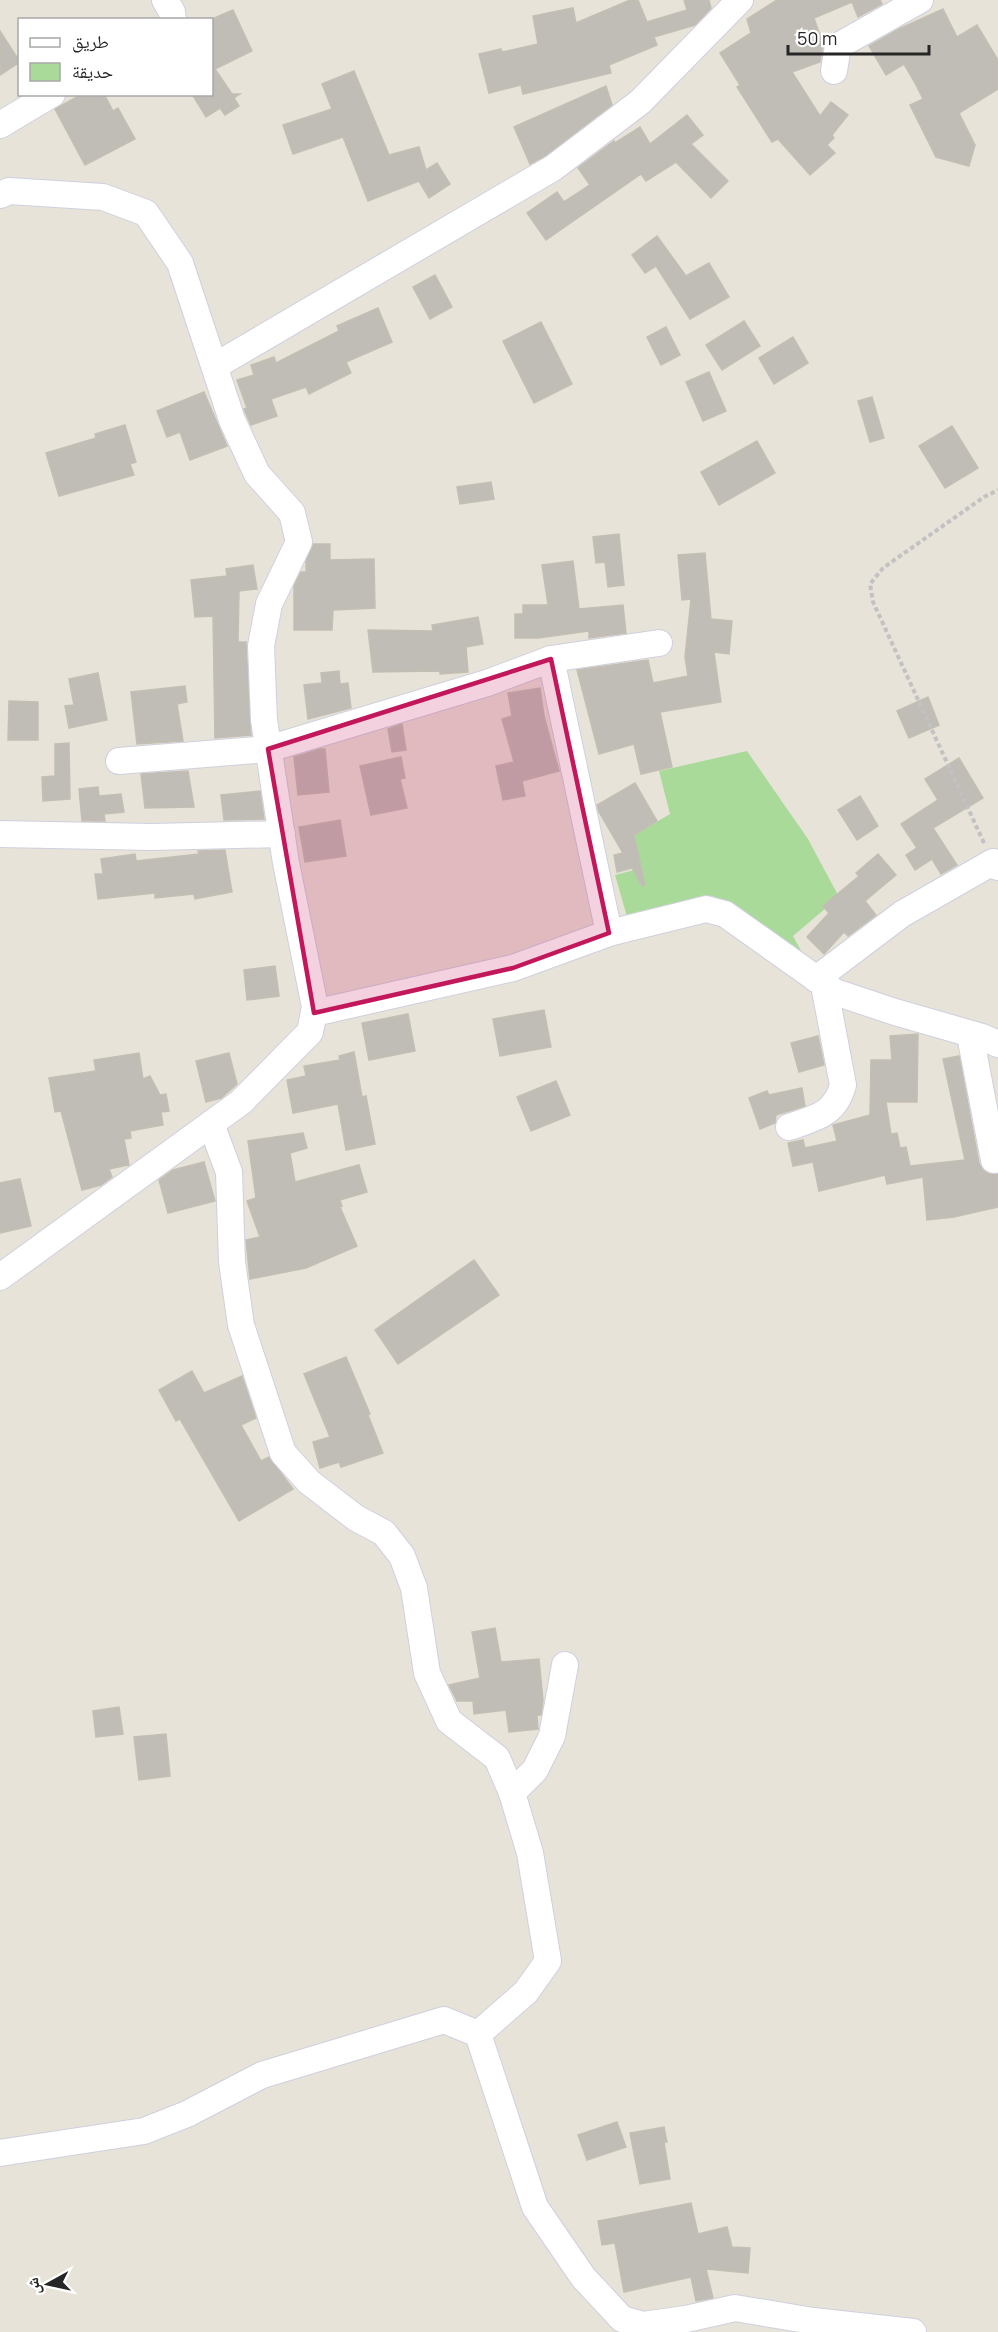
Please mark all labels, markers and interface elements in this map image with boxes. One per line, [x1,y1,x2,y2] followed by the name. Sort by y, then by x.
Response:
[18,18,213,96] legend
[788,18,929,56] scale bar
[797,26,837,50] text: 50 m
[72,29,109,53] text: طريق
[72,59,113,83] text: حديقة
[18,2254,78,2314] north arrow
[21,2276,45,2296] text: ش

